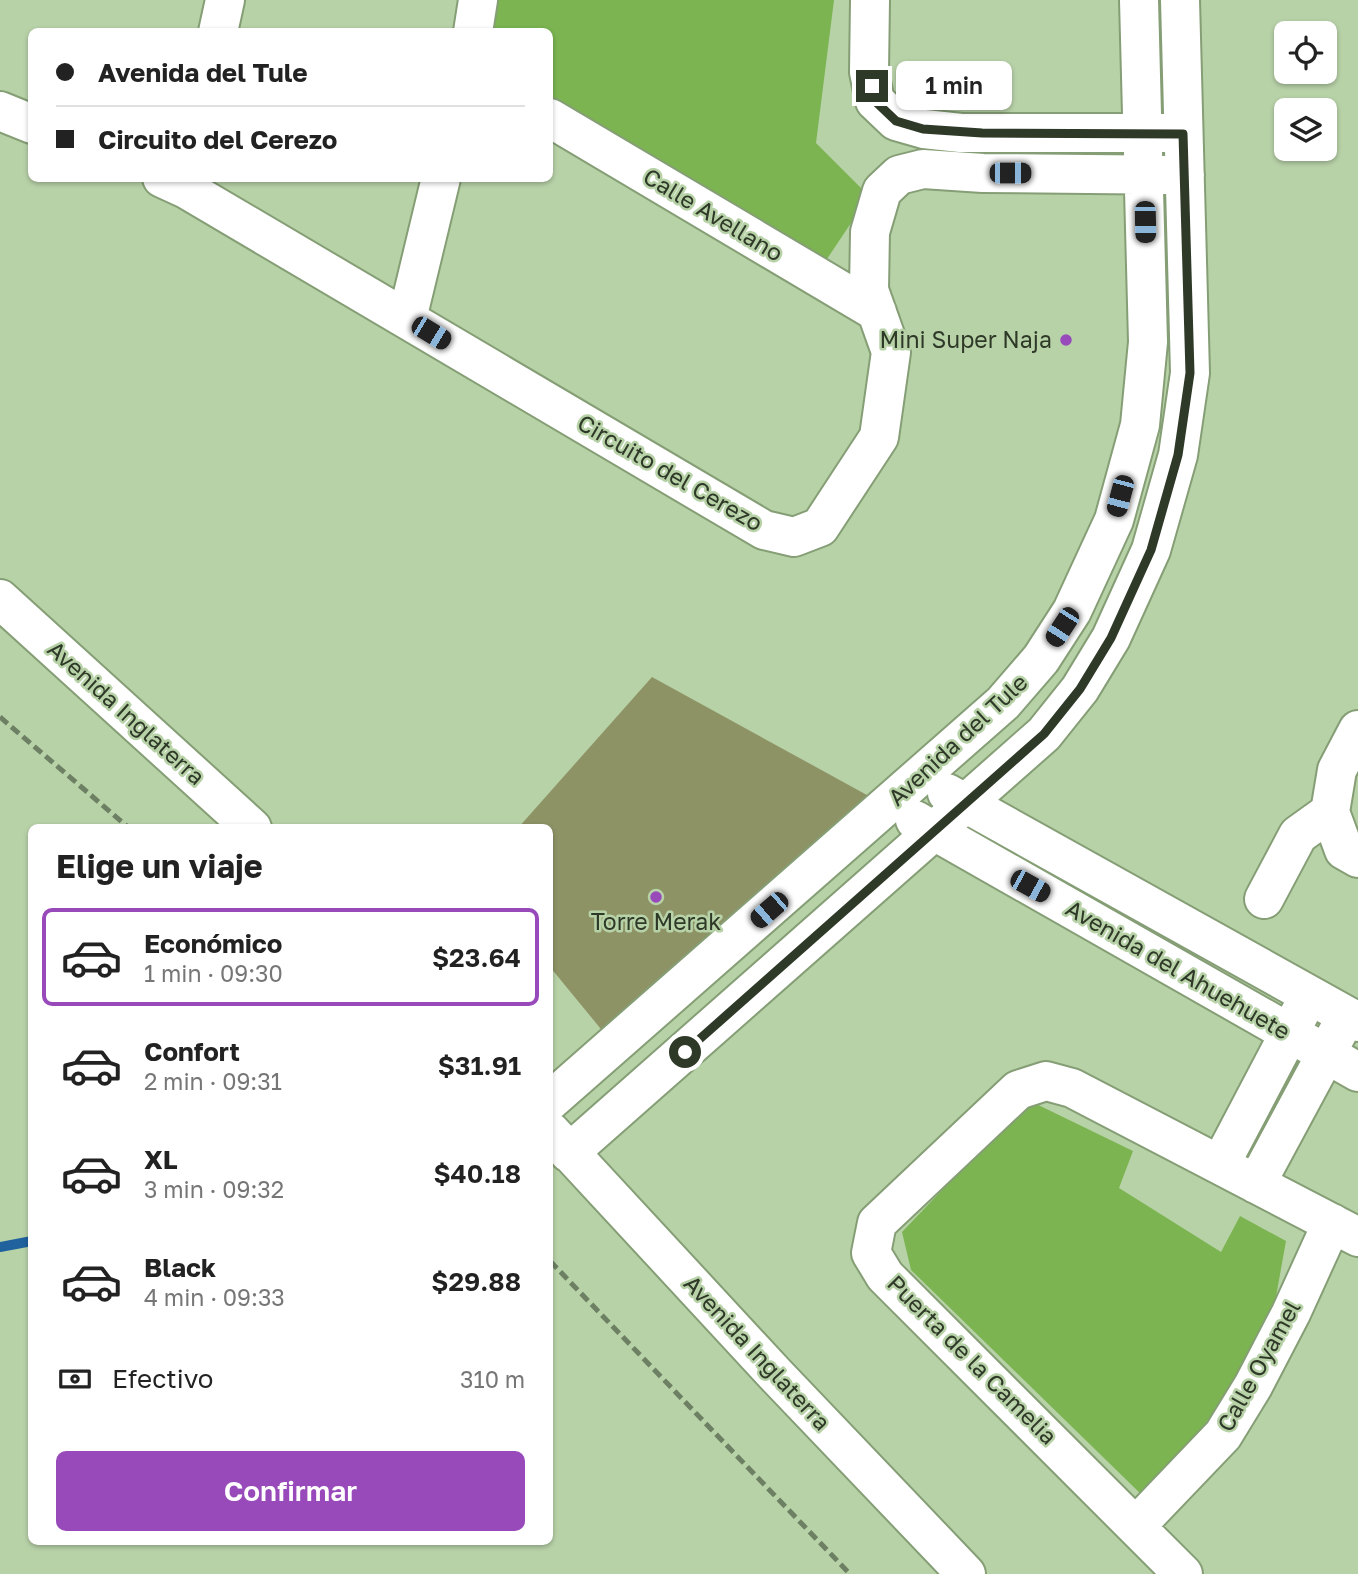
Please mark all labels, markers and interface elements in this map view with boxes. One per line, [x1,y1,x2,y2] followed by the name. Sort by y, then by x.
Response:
[1274,21,1337,161] map controls
[1274,21,1337,84] button: locate
[98,57,308,88] text: Avenida del Tule
[896,62,1012,110] callout: 1 min
[856,70,888,102] route end
[925,71,983,99] text: 1 min
[1274,98,1337,161] button: layers
[98,124,337,155] text: Circuito del Cerezo
[639,162,788,267] street label: Calle Avellano
[990,163,1032,184] car
[1135,201,1156,243] car
[408,313,455,353] car
[880,325,1052,353] place label: Mini Super Naja
[1058,332,1074,348] marker: Mini Super Naja
[573,408,768,537] street label: Circuito del Cerezo
[1105,473,1136,519] car
[1042,604,1083,650] car
[42,634,211,790] street label: Avenida Inglaterra
[882,668,1033,811] street label: Avenida del Tule
[56,847,263,885] text: Elige un viaje
[1007,867,1054,905] car
[747,888,792,932] car
[648,889,664,905] marker: Torre Merak
[1061,893,1296,1045] street label: Avenida del Ahuehuete
[591,907,721,935] place label: Torre Merak
[60,926,123,989] icon: car
[144,928,282,959] text: Económico
[432,942,521,973] text: $23.64
[144,959,283,987] text: 1 min · 09:30
[60,1034,123,1097] icon: car
[144,1036,240,1067] text: Confort
[669,1036,701,1068] route start
[438,1050,521,1081] text: $31.91
[144,1067,282,1095] text: 2 min · 09:31
[60,1142,123,1205] icon: car
[144,1144,178,1175] text: XL
[433,1158,521,1189] text: $40.18
[144,1175,284,1203] text: 3 min · 09:32
[60,1250,123,1313] icon: car
[144,1252,216,1283] text: Black
[431,1266,521,1297] text: $29.88
[679,1269,837,1436] street label: Avenida Inglaterra
[882,1269,1063,1450] street label: Puerta de la Camelia
[144,1283,285,1311] text: 4 min · 09:33
[1211,1295,1306,1436] street label: Calle Oyamel
[56,1360,94,1398] icon: cash
[112,1363,213,1394] text: Efectivo
[460,1365,525,1393] text: 310 m
[56,1451,525,1531] button: Confirmar

